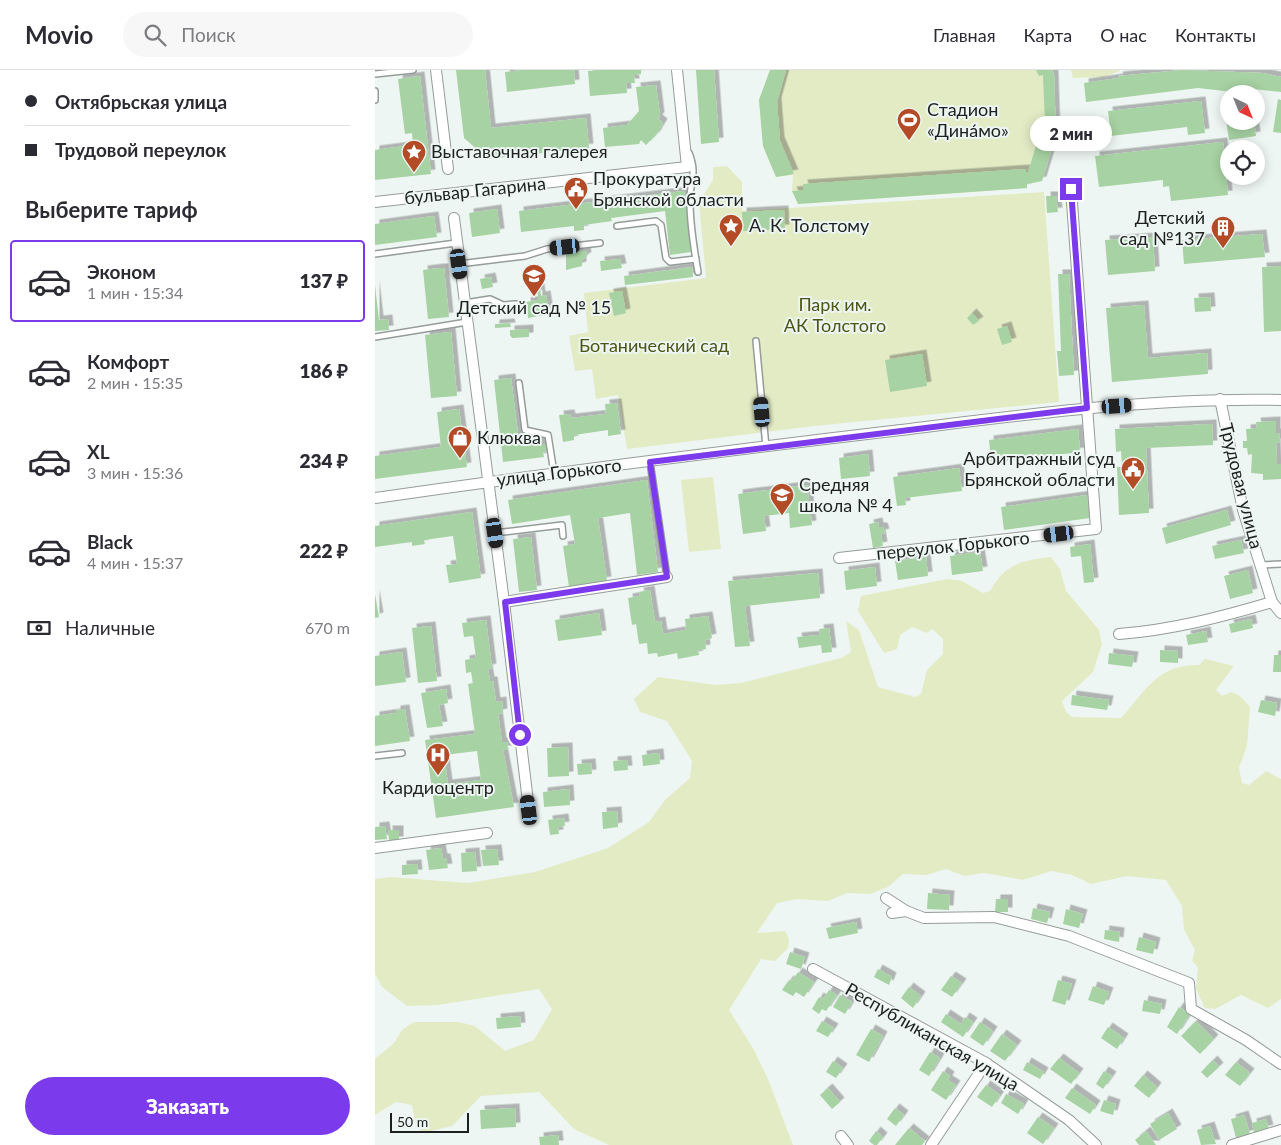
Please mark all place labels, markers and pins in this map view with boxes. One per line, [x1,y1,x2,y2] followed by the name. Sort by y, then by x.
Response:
[927,98,1009,141] place label: Стадион «Дина́мо»
[896,107,922,141] sports icon: Стадион «Дина́мо»
[401,139,427,173] place icon: Выставочная галерея
[431,140,608,162] place label: Выставочная галерея
[593,167,744,210] place label: Прокуратура Брянской области
[563,176,589,210] public building icon: Прокуратура Брянской области
[1120,206,1205,249] place label: Детский сад №137
[718,213,744,247] place icon: А. К. Толстому
[749,214,870,236] place label: А. К. Толстому
[1210,215,1236,249] building icon: Детский сад №137
[521,263,547,297] school or university icon: Детский сад № 15
[457,296,611,318] place label: Детский сад № 15
[447,425,473,459] shop icon: Клюква
[477,426,541,448] place label: Клюква
[963,447,1115,490] place label: Арбитражный суд Брянской области
[1120,456,1146,490] public building icon: Арбитражный суд Брянской области
[799,473,893,516] place label: Средняя школа № 4
[769,482,795,516] school or university icon: Средняя школа № 4
[425,742,451,776] hospital icon: Кардиоцентр
[382,776,494,798] place label: Кардиоцентр

